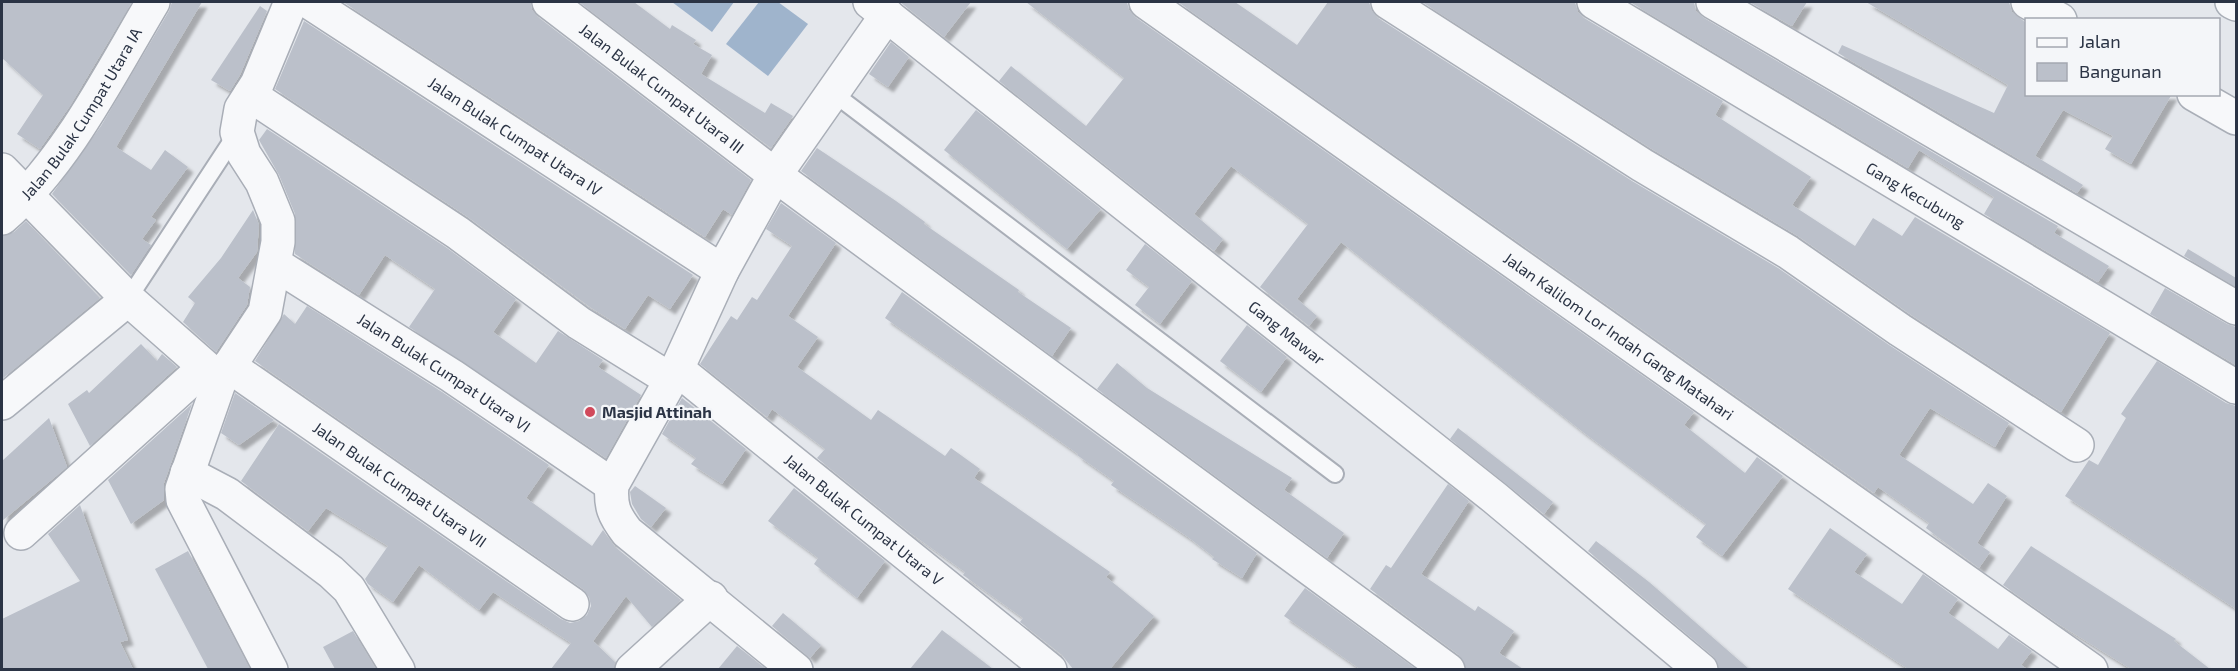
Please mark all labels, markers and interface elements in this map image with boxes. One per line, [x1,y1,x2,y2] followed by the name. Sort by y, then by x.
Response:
[2025,18,2220,96] legend
[576,19,748,157] street label: Jalan Bulak Cumpat Utara III
[17,24,145,203] street label: Jalan Bulak Cumpat Utara IA
[2079,30,2121,52] text: Jalan
[2079,60,2162,82] text: Bangunan
[425,72,606,199] street label: Jalan Bulak Cumpat Utara IV
[1863,157,1969,231] street label: Gang Kecubung
[1500,248,1738,424] street label: Jalan Kalilom Lor Indah Gang Matahari
[1245,296,1329,369] street label: Gang Mawar
[354,309,534,436] street label: Jalan Bulak Cumpat Utara VI
[602,402,712,421] place label: Masjid Attinah
[583,405,597,419] marker: Masjid Attinah
[310,417,491,551] street label: Jalan Bulak Cumpat Utara VII
[781,450,948,589] street label: Jalan Bulak Cumpat Utara V

